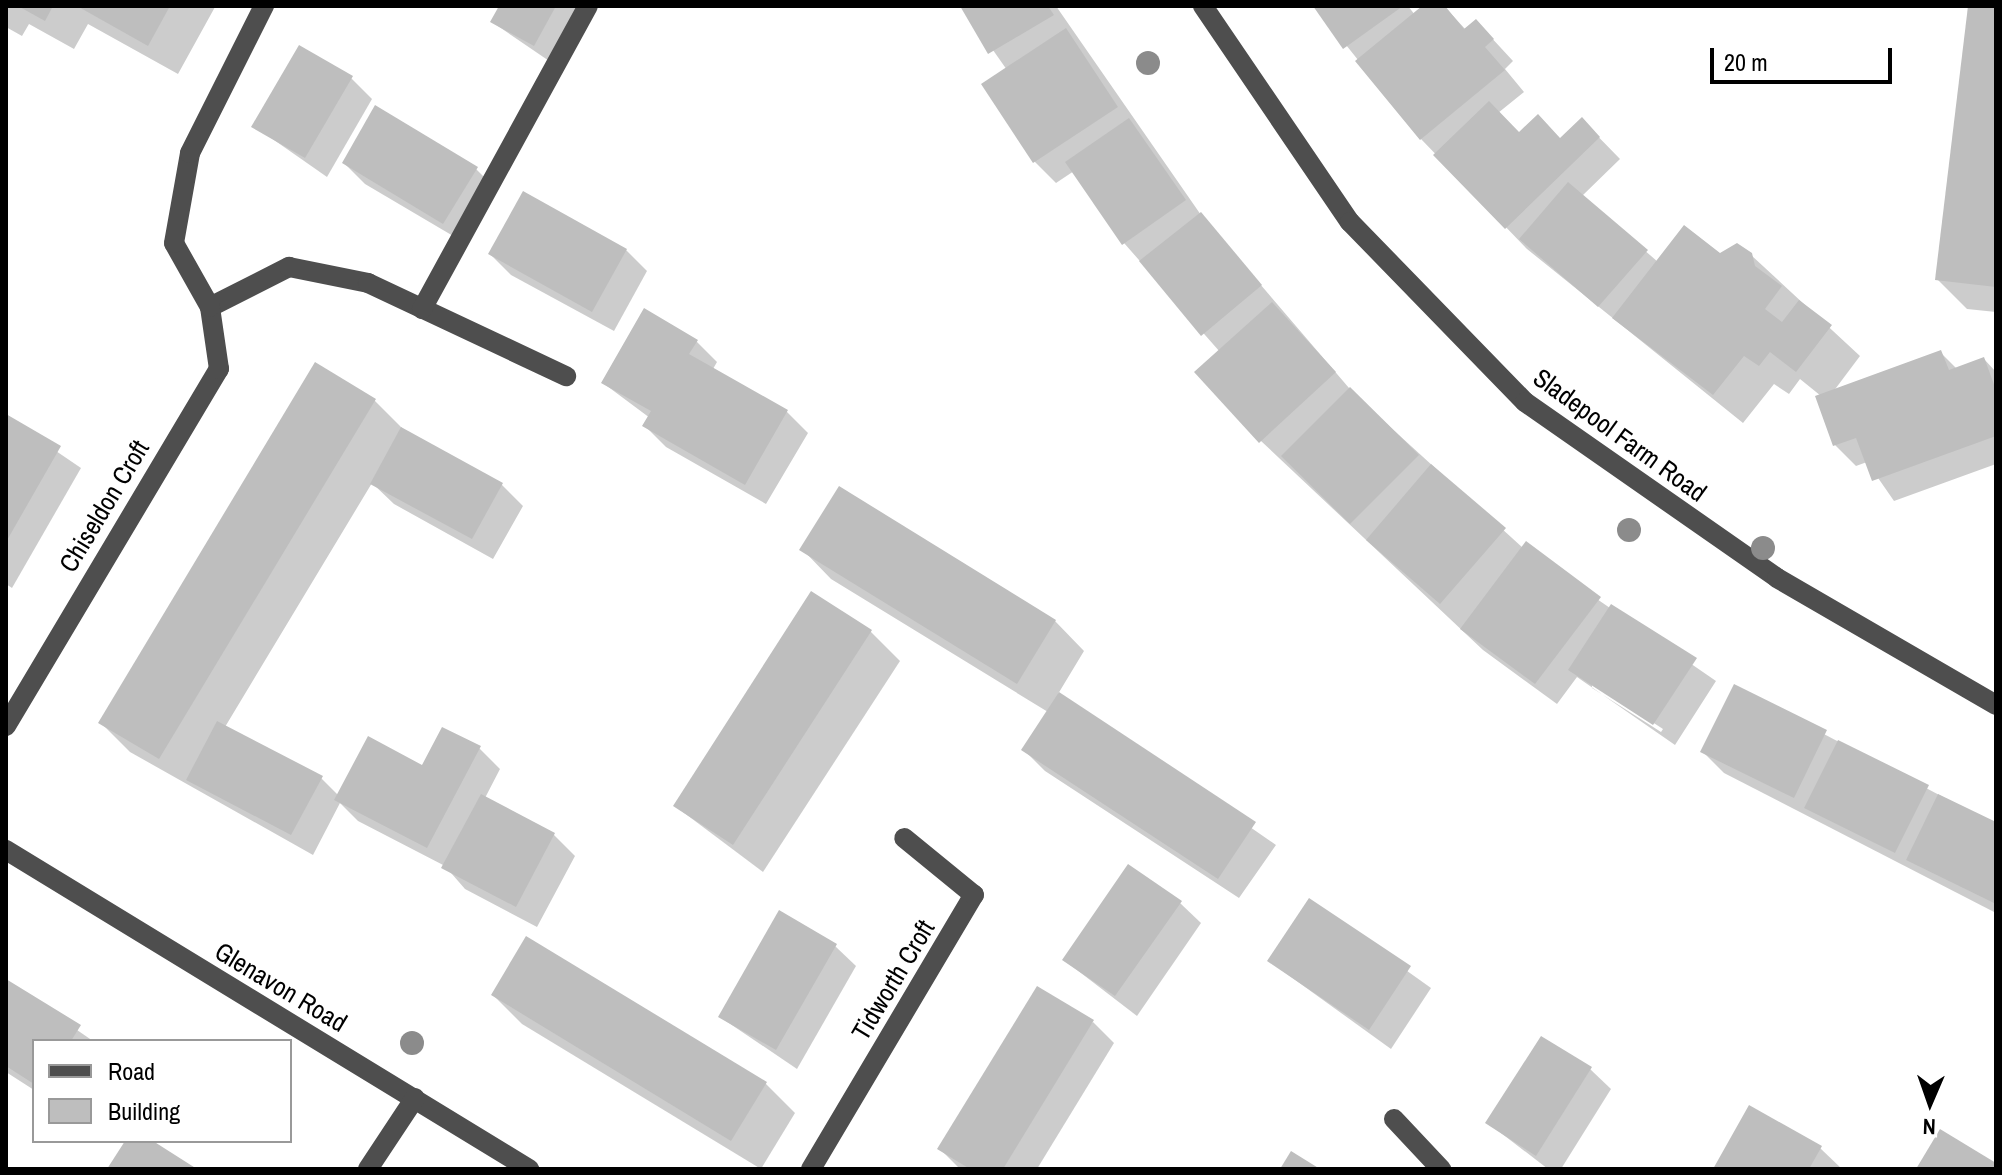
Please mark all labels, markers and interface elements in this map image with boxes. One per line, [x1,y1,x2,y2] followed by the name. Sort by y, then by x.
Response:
[1714,32,1896,82] scale bar
[1724,46,1768,78] text: 20 m
[1527,362,1713,508] street label: Sladepool Farm Road
[52,434,156,578] street label: Chiseldon Croft
[845,914,941,1046] street label: Tidworth Croft
[209,935,353,1039] street label: Glenavon Road
[32,1039,292,1143] legend
[108,1055,155,1087] text: Road
[1890,1063,1970,1143] north arrow
[108,1095,180,1127] text: Building
[1922,1112,1936,1142] text: N

